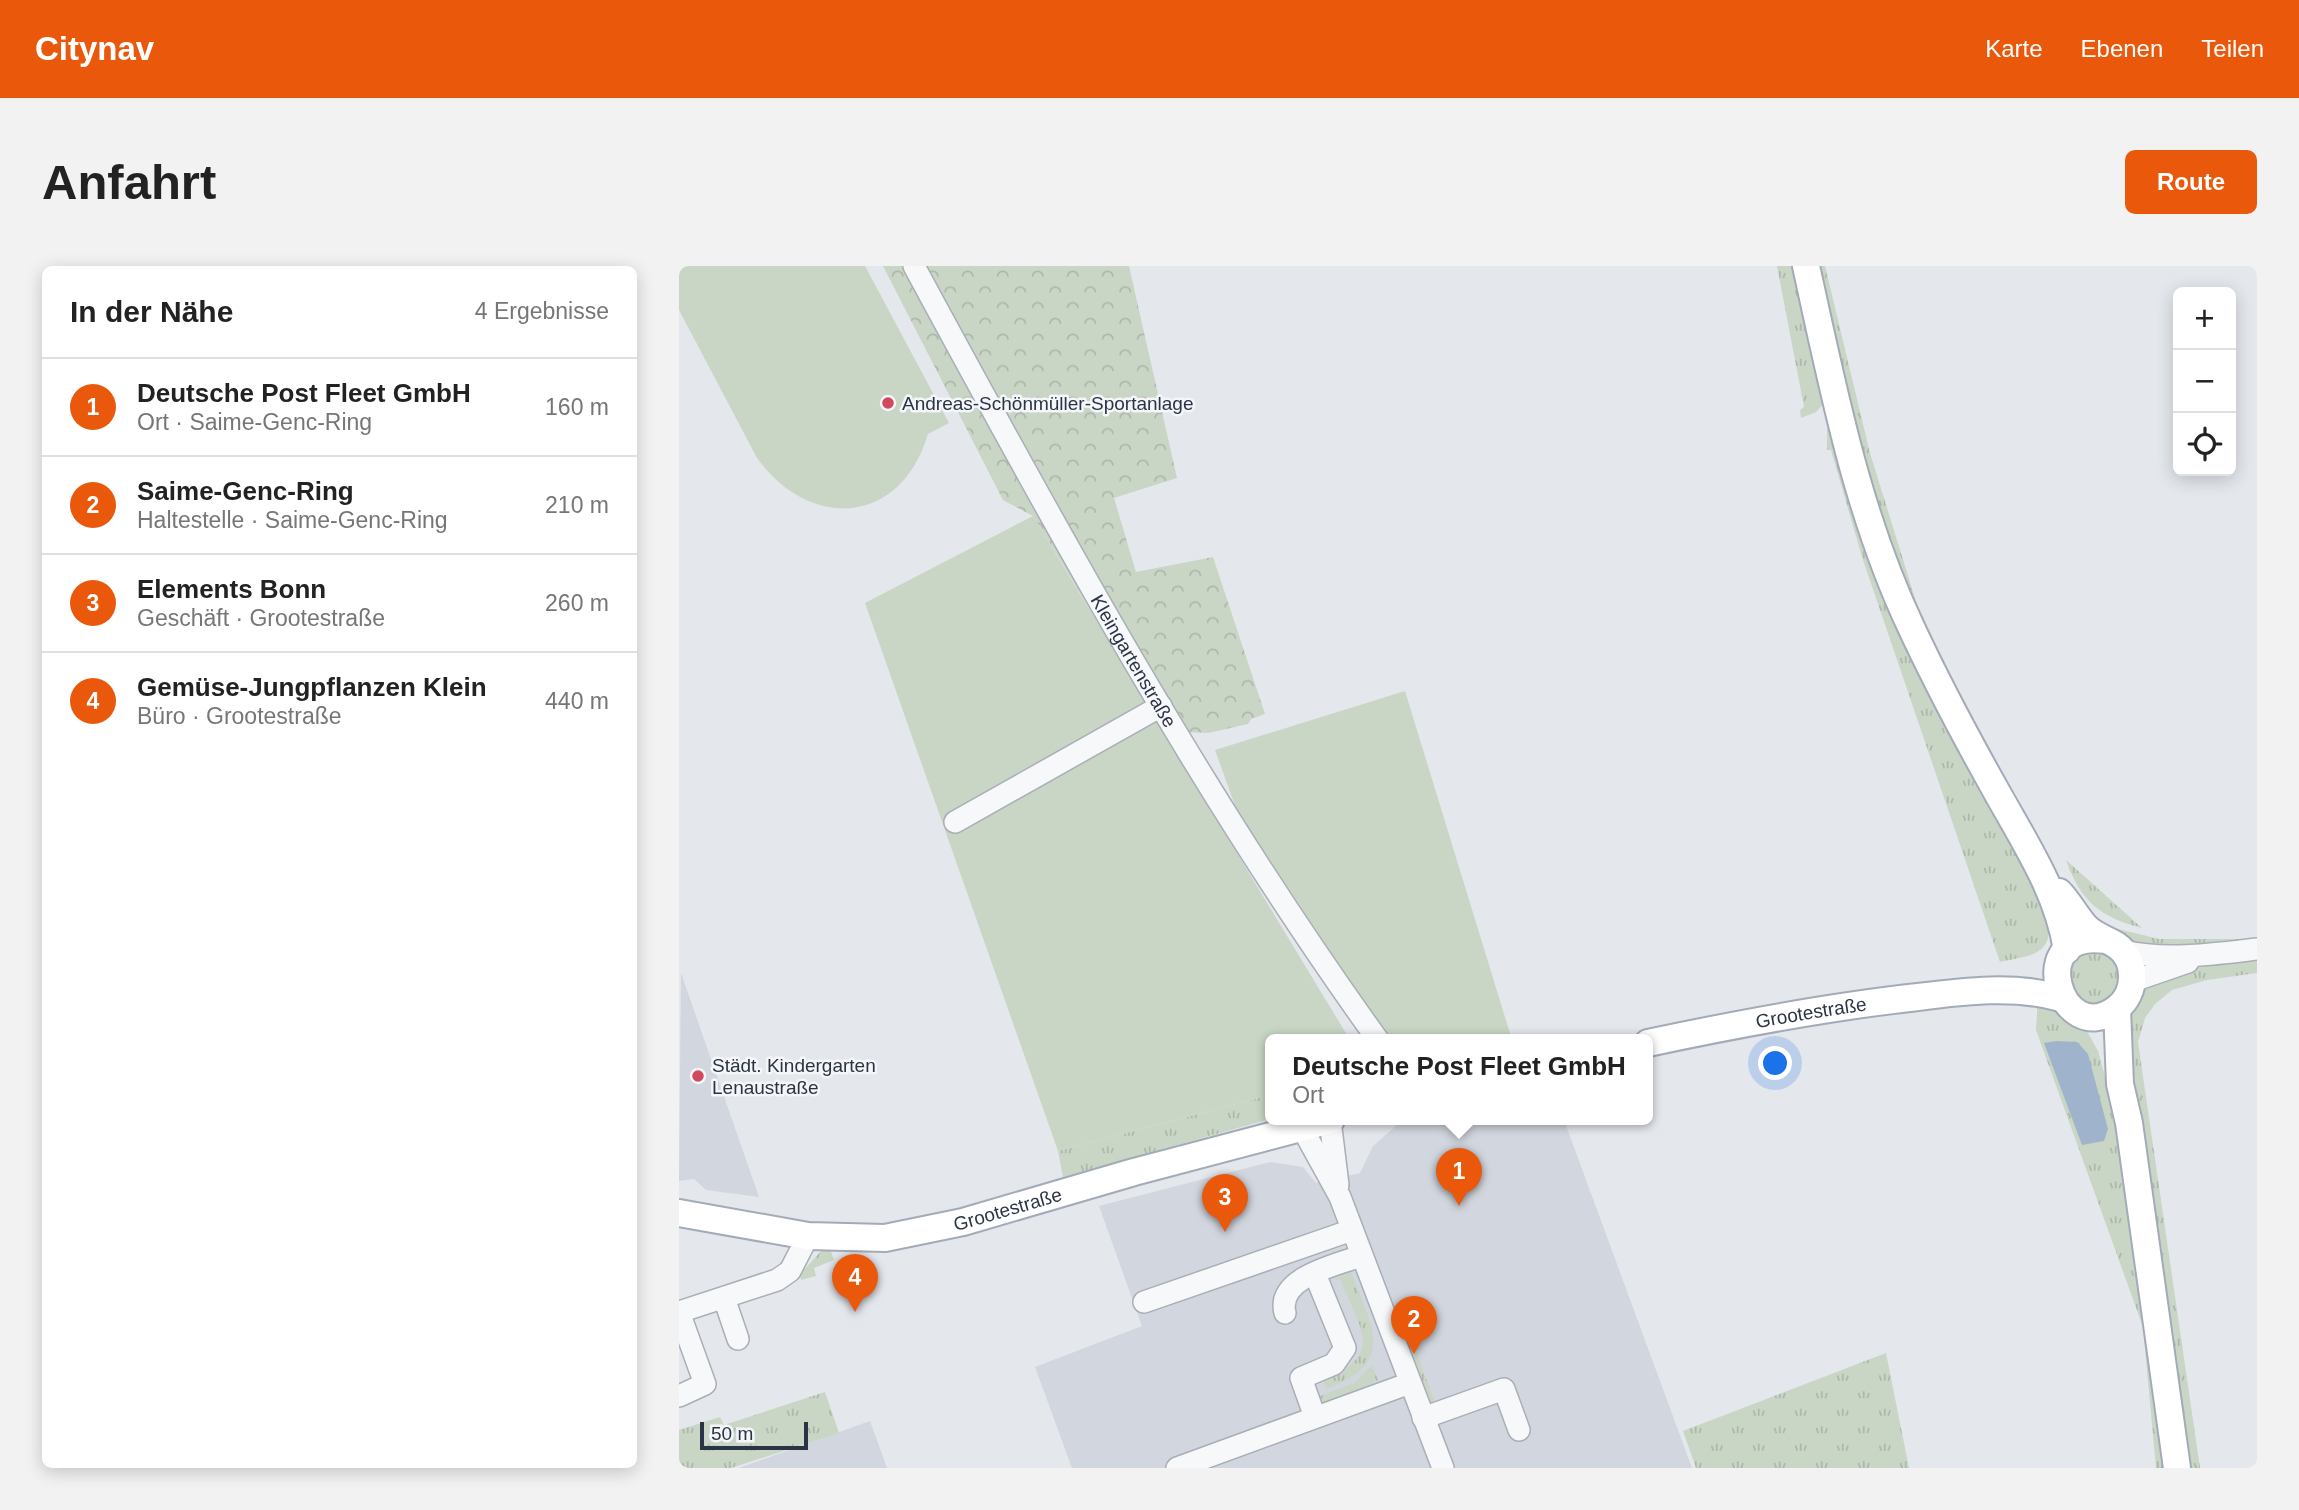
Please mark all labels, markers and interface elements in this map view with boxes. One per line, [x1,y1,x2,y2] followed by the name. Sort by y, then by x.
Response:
[35,30,154,67] text: Citynav
[1985,35,2043,62] text: Karte
[2081,35,2163,62] text: Ebenen
[2201,35,2264,62] text: Teilen
[2125,150,2257,214] button: Route
[42,155,216,209] text: Anfahrt
[2173,287,2236,476] map controls
[2173,287,2236,350] button: +
[70,295,233,328] text: In der Nähe
[475,298,609,324] text: 4 Ergebnisse
[2173,350,2236,413] button: −
[137,378,471,408] text: Deutsche Post Fleet GmbH
[902,393,1194,414] place label: Andreas-Schönmüller-Sportanlage
[87,394,99,420] text: 1
[545,394,609,420] text: 160 m
[880,395,896,411] marker: Andreas-Schönmüller-Sportanlage
[137,409,372,435] text: Ort · Saime-Genc-Ring
[2173,413,2236,476] button: locate
[137,476,354,506] text: Saime-Genc-Ring
[87,492,99,518] text: 2
[545,492,609,518] text: 210 m
[137,507,448,533] text: Haltestelle · Saime-Genc-Ring
[137,574,326,604] text: Elements Bonn
[87,590,99,616] text: 3
[545,590,609,616] text: 260 m
[1087,591,1181,731] street label: Kleingartenstraße
[137,605,385,631] text: Geschäft · Grootestraße
[137,672,487,702] text: Gemüse-Jungpflanzen Klein
[87,688,99,714] text: 4
[545,688,609,714] text: 440 m
[137,703,342,729] text: Büro · Grootestraße
[1754,993,1868,1032] street label: Grootestraße
[1265,1034,1653,1125] popup
[1758,1046,1792,1080] your location
[1292,1051,1626,1081] text: Deutsche Post Fleet GmbH
[712,1055,876,1098] place label: Städt. Kindergarten Lenaustraße
[690,1068,706,1084] marker: Städt. Kindergarten Lenaustraße
[1292,1082,1324,1108] text: Ort
[1436,1148,1482,1206] pin: 1
[1202,1174,1248,1232] pin: 3
[951,1183,1064,1234] street label: Grootestraße
[832,1254,878,1312] pin: 4
[1391,1296,1437,1354] pin: 2
[700,1419,809,1451] scale bar
[711,1423,753,1444] text: 50 m

